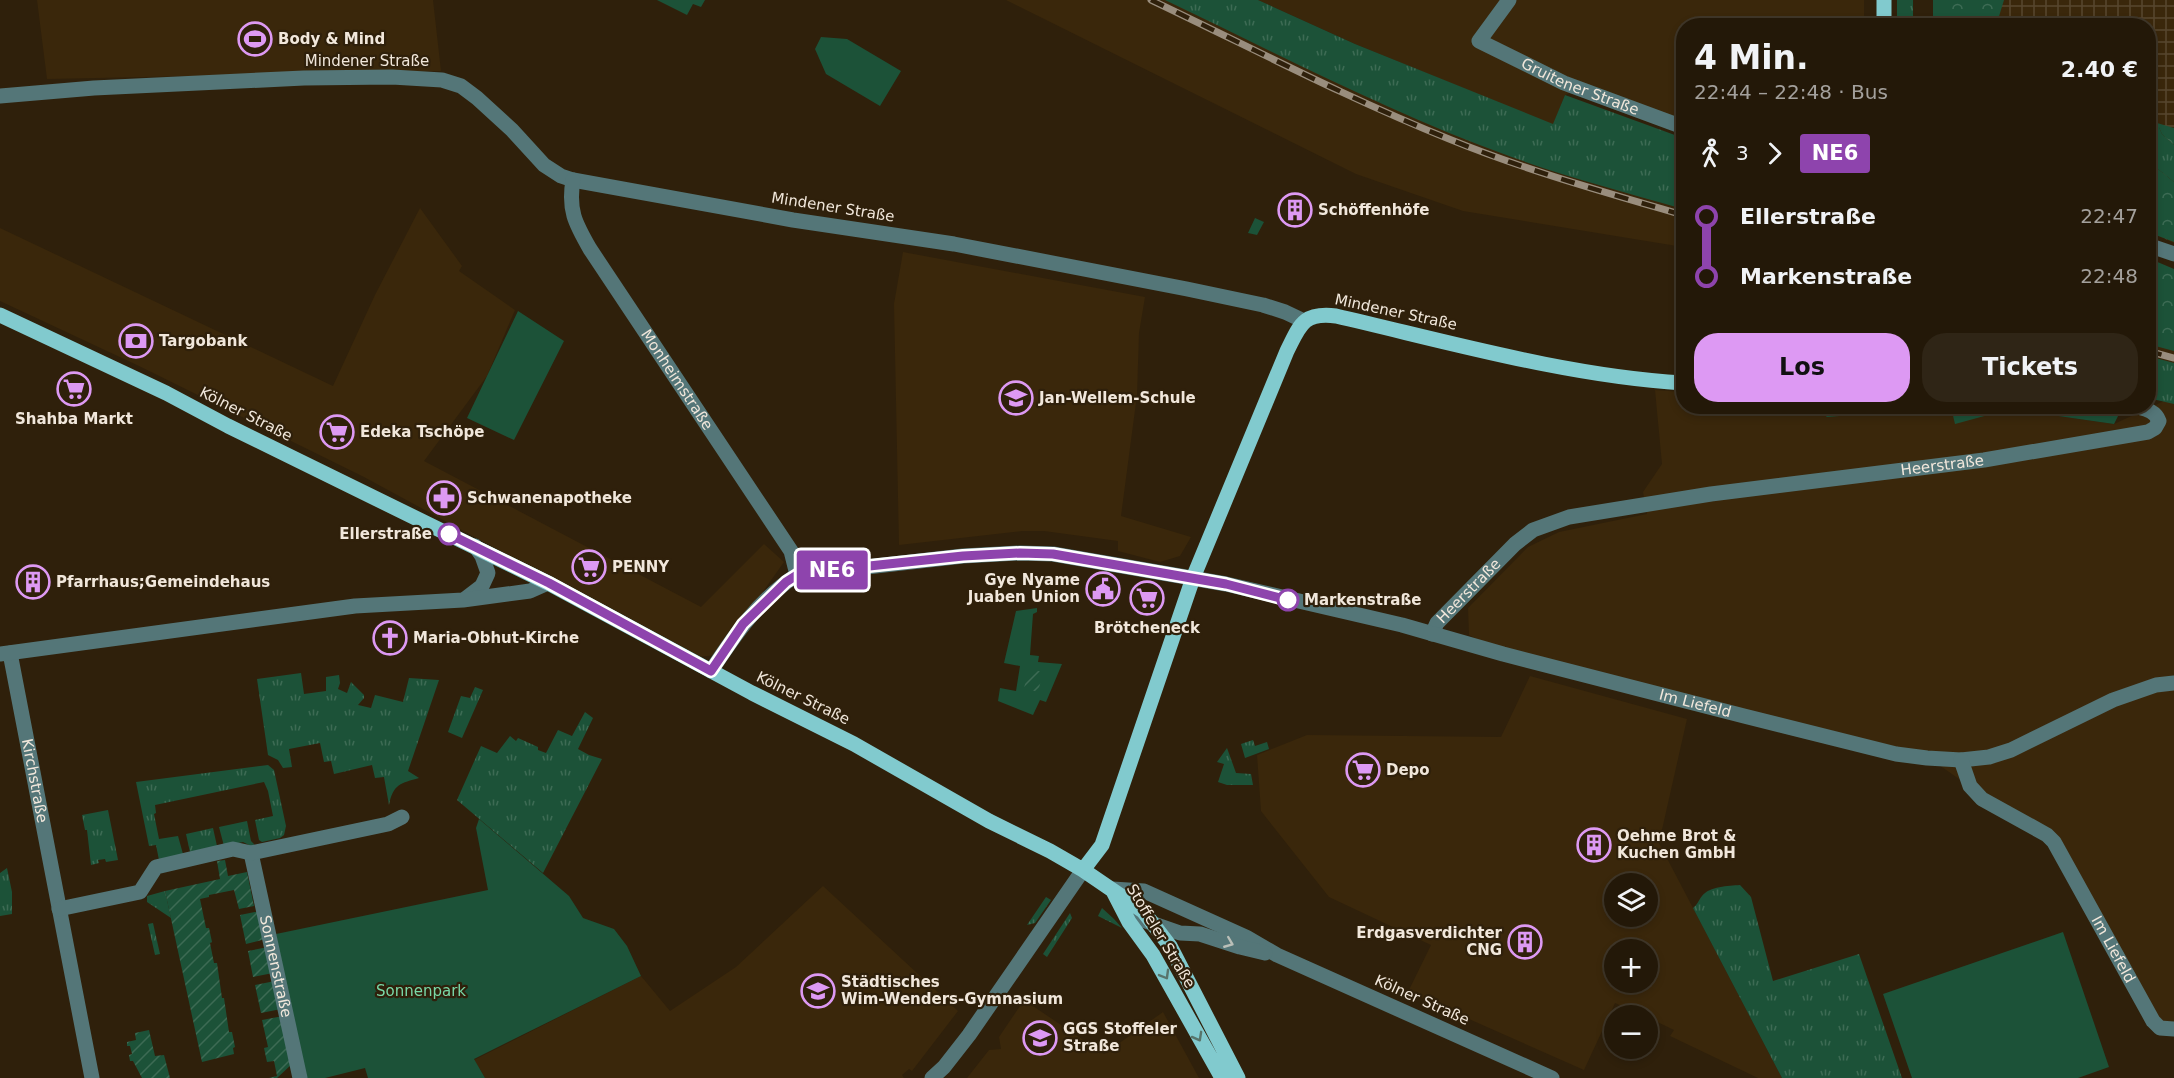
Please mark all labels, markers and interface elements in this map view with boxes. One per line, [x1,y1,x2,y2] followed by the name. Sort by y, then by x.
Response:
[237,21,273,57] sports icon: Body & Mind
[278,30,385,48] place label: Body & Mind
[1694,38,1809,77] text: 4 Min.
[305,52,429,70] street label: Mindener Straße
[1518,54,1641,119] street label: Gruitener Straße
[2061,57,2138,82] text: 2.40 €
[1694,80,1888,104] text: 22:44 – 22:48 · Bus
[1694,137,1727,170] icon: walk
[1758,137,1791,170] icon: forward
[1736,141,1749,165] text: 3
[1812,141,1858,165] text: NE6
[770,188,896,226] street label: Mindener Straße
[1277,192,1313,228] building icon: Schöffenhöfe
[1318,201,1429,219] place label: Schöffenhöfe
[1740,204,1876,229] text: Ellerstraße
[2080,204,2138,228] text: 22:47
[1740,264,1912,289] text: Markenstraße
[2080,264,2138,288] text: 22:48
[1333,290,1459,334] street label: Mindener Straße
[118,323,154,359] bank icon: Targobank
[637,326,717,433] street label: Monheimstraße
[159,332,248,350] place label: Targobank
[1694,333,1910,402] button: Los
[1922,333,2138,402] button: Tickets
[56,371,92,407] supermarket icon: Shahba Markt
[998,380,1034,416] school or university icon: Jan-Wellem-Schule
[197,383,295,445] street label: Kölner Straße
[1038,389,1196,407] place label: Jan-Wellem-Schule
[15,410,133,428] place label: Shahba Markt
[319,414,355,450] supermarket icon: Edeka Tschöpe
[360,423,484,441] place label: Edeka Tschöpe
[1900,451,1985,479] street label: Heerstraße
[426,480,462,516] pharmacy icon: Schwanenapotheke
[467,489,632,507] place label: Schwanenapotheke
[438,523,460,545] marker: Ellerstraße
[339,525,432,543] place label: Ellerstraße
[571,549,607,585] supermarket icon: PENNY
[798,550,866,590] line badge: NE6
[1433,555,1504,627] street label: Heerstraße
[612,558,670,576] place label: PENNY
[809,558,855,582] text: NE6
[15,564,51,600] building icon: Pfarrhaus;Gemeindehaus
[967,571,1080,606] place label: Gye Nyame Juaben Union
[1085,571,1121,607] public building icon: Gye Nyame Juaben Union
[56,573,270,591] place label: Pfarrhaus;Gemeindehaus
[1129,580,1165,616] supermarket icon: Brötcheneck
[1277,589,1299,611] marker: Markenstraße
[1304,591,1421,609] place label: Markenstraße
[1094,619,1201,637] place label: Brötcheneck
[372,620,408,656] church icon: Maria-Obhut-Kirche
[413,629,579,647] place label: Maria-Obhut-Kirche
[753,668,853,728] street label: Kölner Straße
[1657,686,1733,721] street label: Im Liefeld
[18,737,52,824] street label: Kirchstraße
[1345,752,1381,788] supermarket icon: Depo
[1386,761,1430,779] place label: Depo
[1576,827,1612,863] building icon: Oehme Brot & Kuchen GmbH
[1617,827,1736,862] place label: Oehme Brot & Kuchen GmbH
[1604,873,1658,1059] map controls
[1604,873,1658,927] button: layers
[1123,881,1199,991] street label: Stoffeler Straße
[256,913,296,1019] street label: Sonnenstraße
[2088,913,2139,986] street label: Im Liefeld
[1356,924,1503,959] place label: Erdgasverdichter CNG
[1507,924,1543,960] building icon: Erdgasverdichter CNG
[1222,936,1233,948] one-way arrow
[1604,939,1658,993] button: +
[1157,969,1169,980] one-way arrow
[1372,971,1472,1029] street label: Kölner Straße
[800,973,836,1009] school or university icon: Städtisches Wim-Wenders-Gymnasium
[841,973,1063,1008] place label: Städtisches Wim-Wenders-Gymnasium
[376,982,466,1000] park label: Sonnenpark
[1604,1005,1658,1059] button: −
[1022,1020,1058,1056] school or university icon: GGS Stoffeler Straße
[1063,1020,1178,1055] place label: GGS Stoffeler Straße
[1191,1031,1203,1041] one-way arrow

